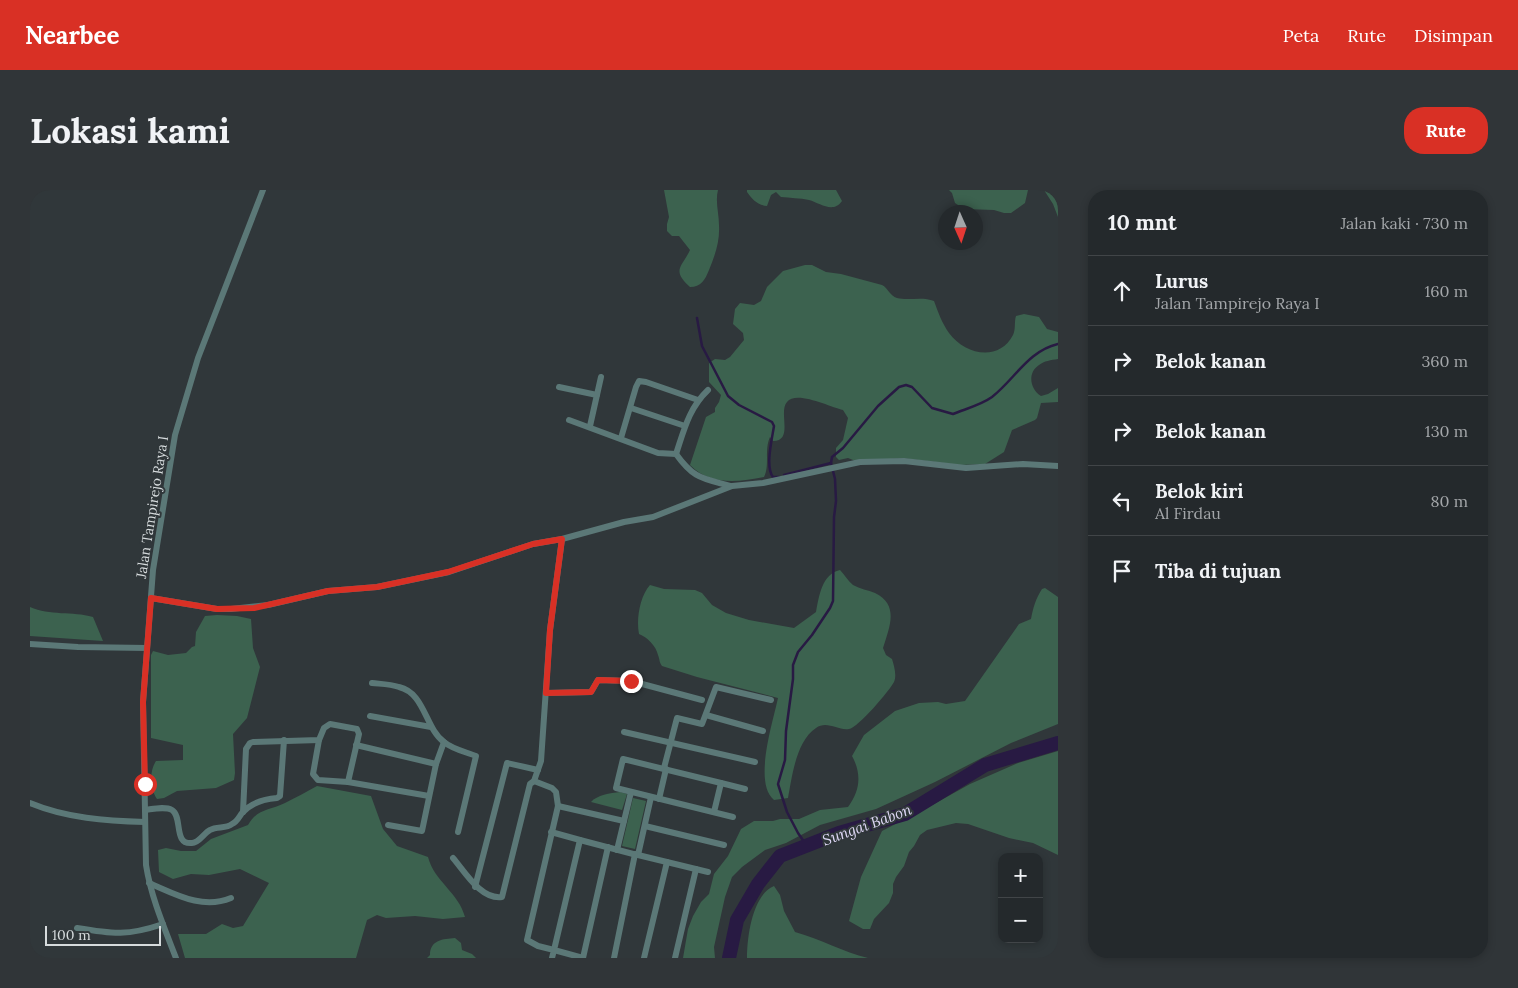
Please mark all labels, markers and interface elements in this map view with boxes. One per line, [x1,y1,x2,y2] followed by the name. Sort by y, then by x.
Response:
[25,20,119,51] text: Nearbee
[1283,24,1319,47] text: Peta
[1347,24,1386,47] text: Rute
[1414,24,1493,47] text: Disimpan
[1404,107,1488,154] button: Rute
[30,108,230,153] text: Lokasi kami
[938,205,983,250] north arrow
[1108,209,1177,236] text: 10 mnt
[1340,213,1468,233] text: Jalan kaki · 730 m
[1155,269,1208,293] text: Lurus
[1108,277,1136,305] icon: ahead
[1424,281,1468,301] text: 160 m
[1155,293,1320,313] text: Jalan Tampirejo Raya I
[1108,347,1136,375] icon: right
[1155,349,1266,373] text: Belok kanan
[1421,351,1468,371] text: 360 m
[1108,417,1136,445] icon: right
[1155,419,1266,443] text: Belok kanan
[1425,421,1468,441] text: 130 m
[132,434,172,581] street label: Jalan Tampirejo Raya I
[1155,479,1244,503] text: Belok kiri
[1108,487,1136,515] icon: left
[1431,491,1468,511] text: 80 m
[1155,503,1221,523] text: Al Firdau
[1108,557,1136,585] icon: arrive
[1155,559,1281,583] text: Tiba di tujuan
[620,670,643,693] route end
[134,773,157,796] route start
[820,799,915,849] water label: Sungai Babon
[998,853,1043,943] map controls
[998,853,1043,898] button: +
[998,898,1043,943] button: −
[45,923,161,946] scale bar
[52,926,91,944] text: 100 m

